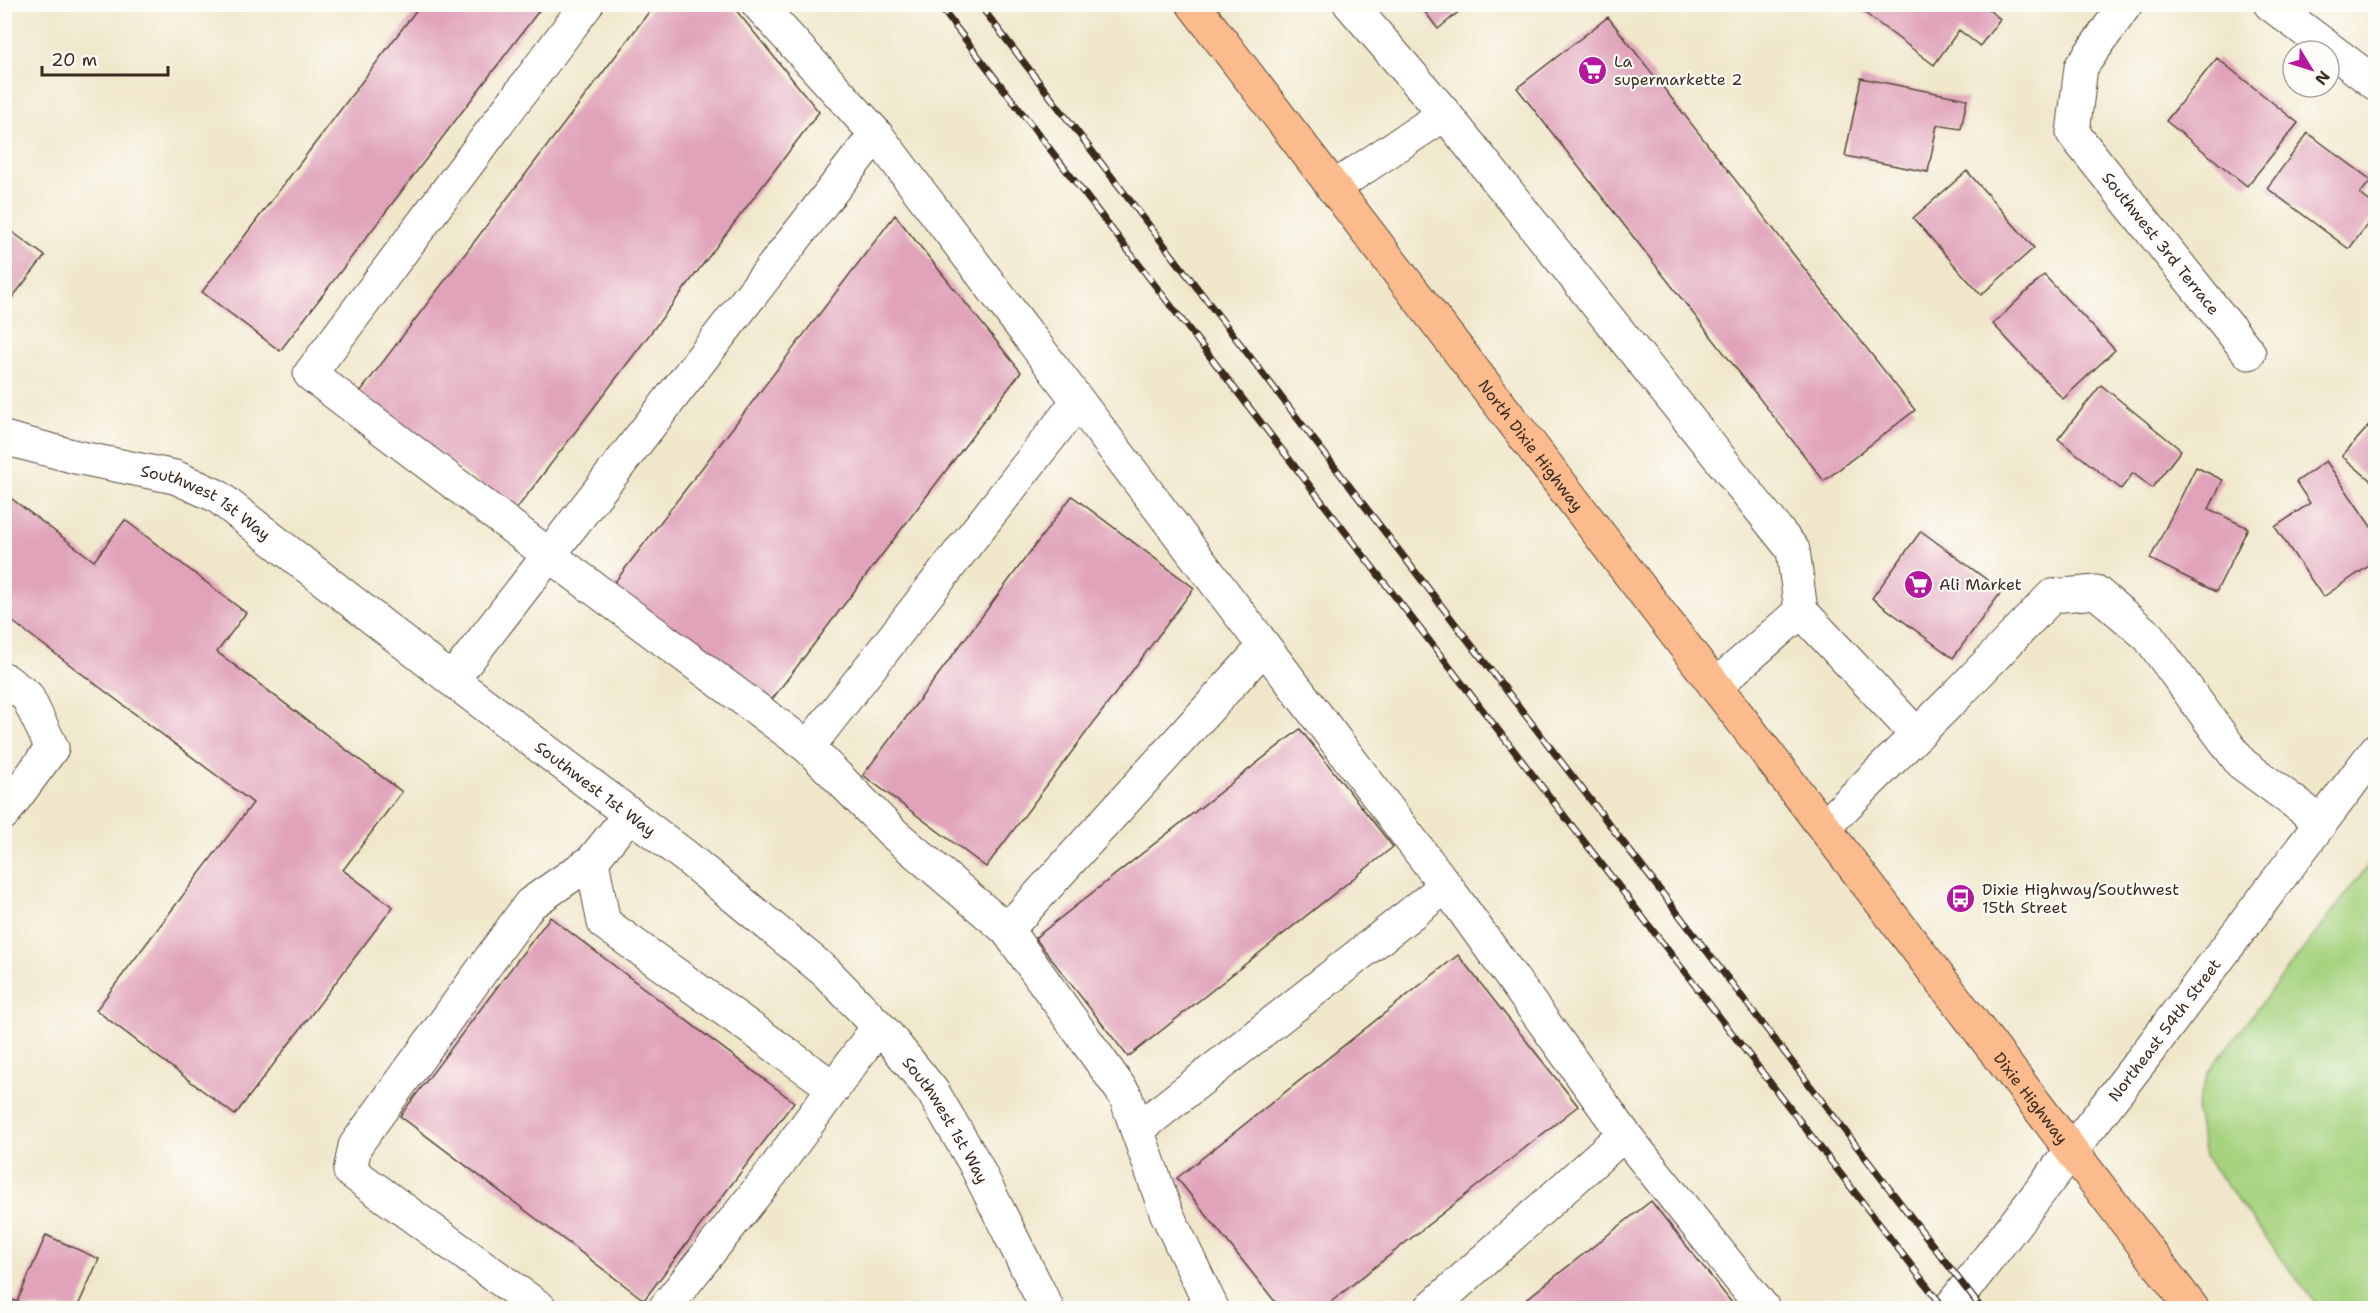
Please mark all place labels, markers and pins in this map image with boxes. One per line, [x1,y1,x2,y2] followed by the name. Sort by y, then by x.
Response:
[1614,51,1742,90] place label: La supermarkette 2
[1577,54,1609,86] supermarket icon: La supermarkette 2
[1902,568,1934,600] supermarket icon: Ali Market
[1939,574,2022,595] place label: Ali Market
[1982,879,2179,918] place label: Dixie Highway/Southwest 15th Street
[1945,882,1977,914] bus stop icon: Dixie Highway/Southwest 15th Street

